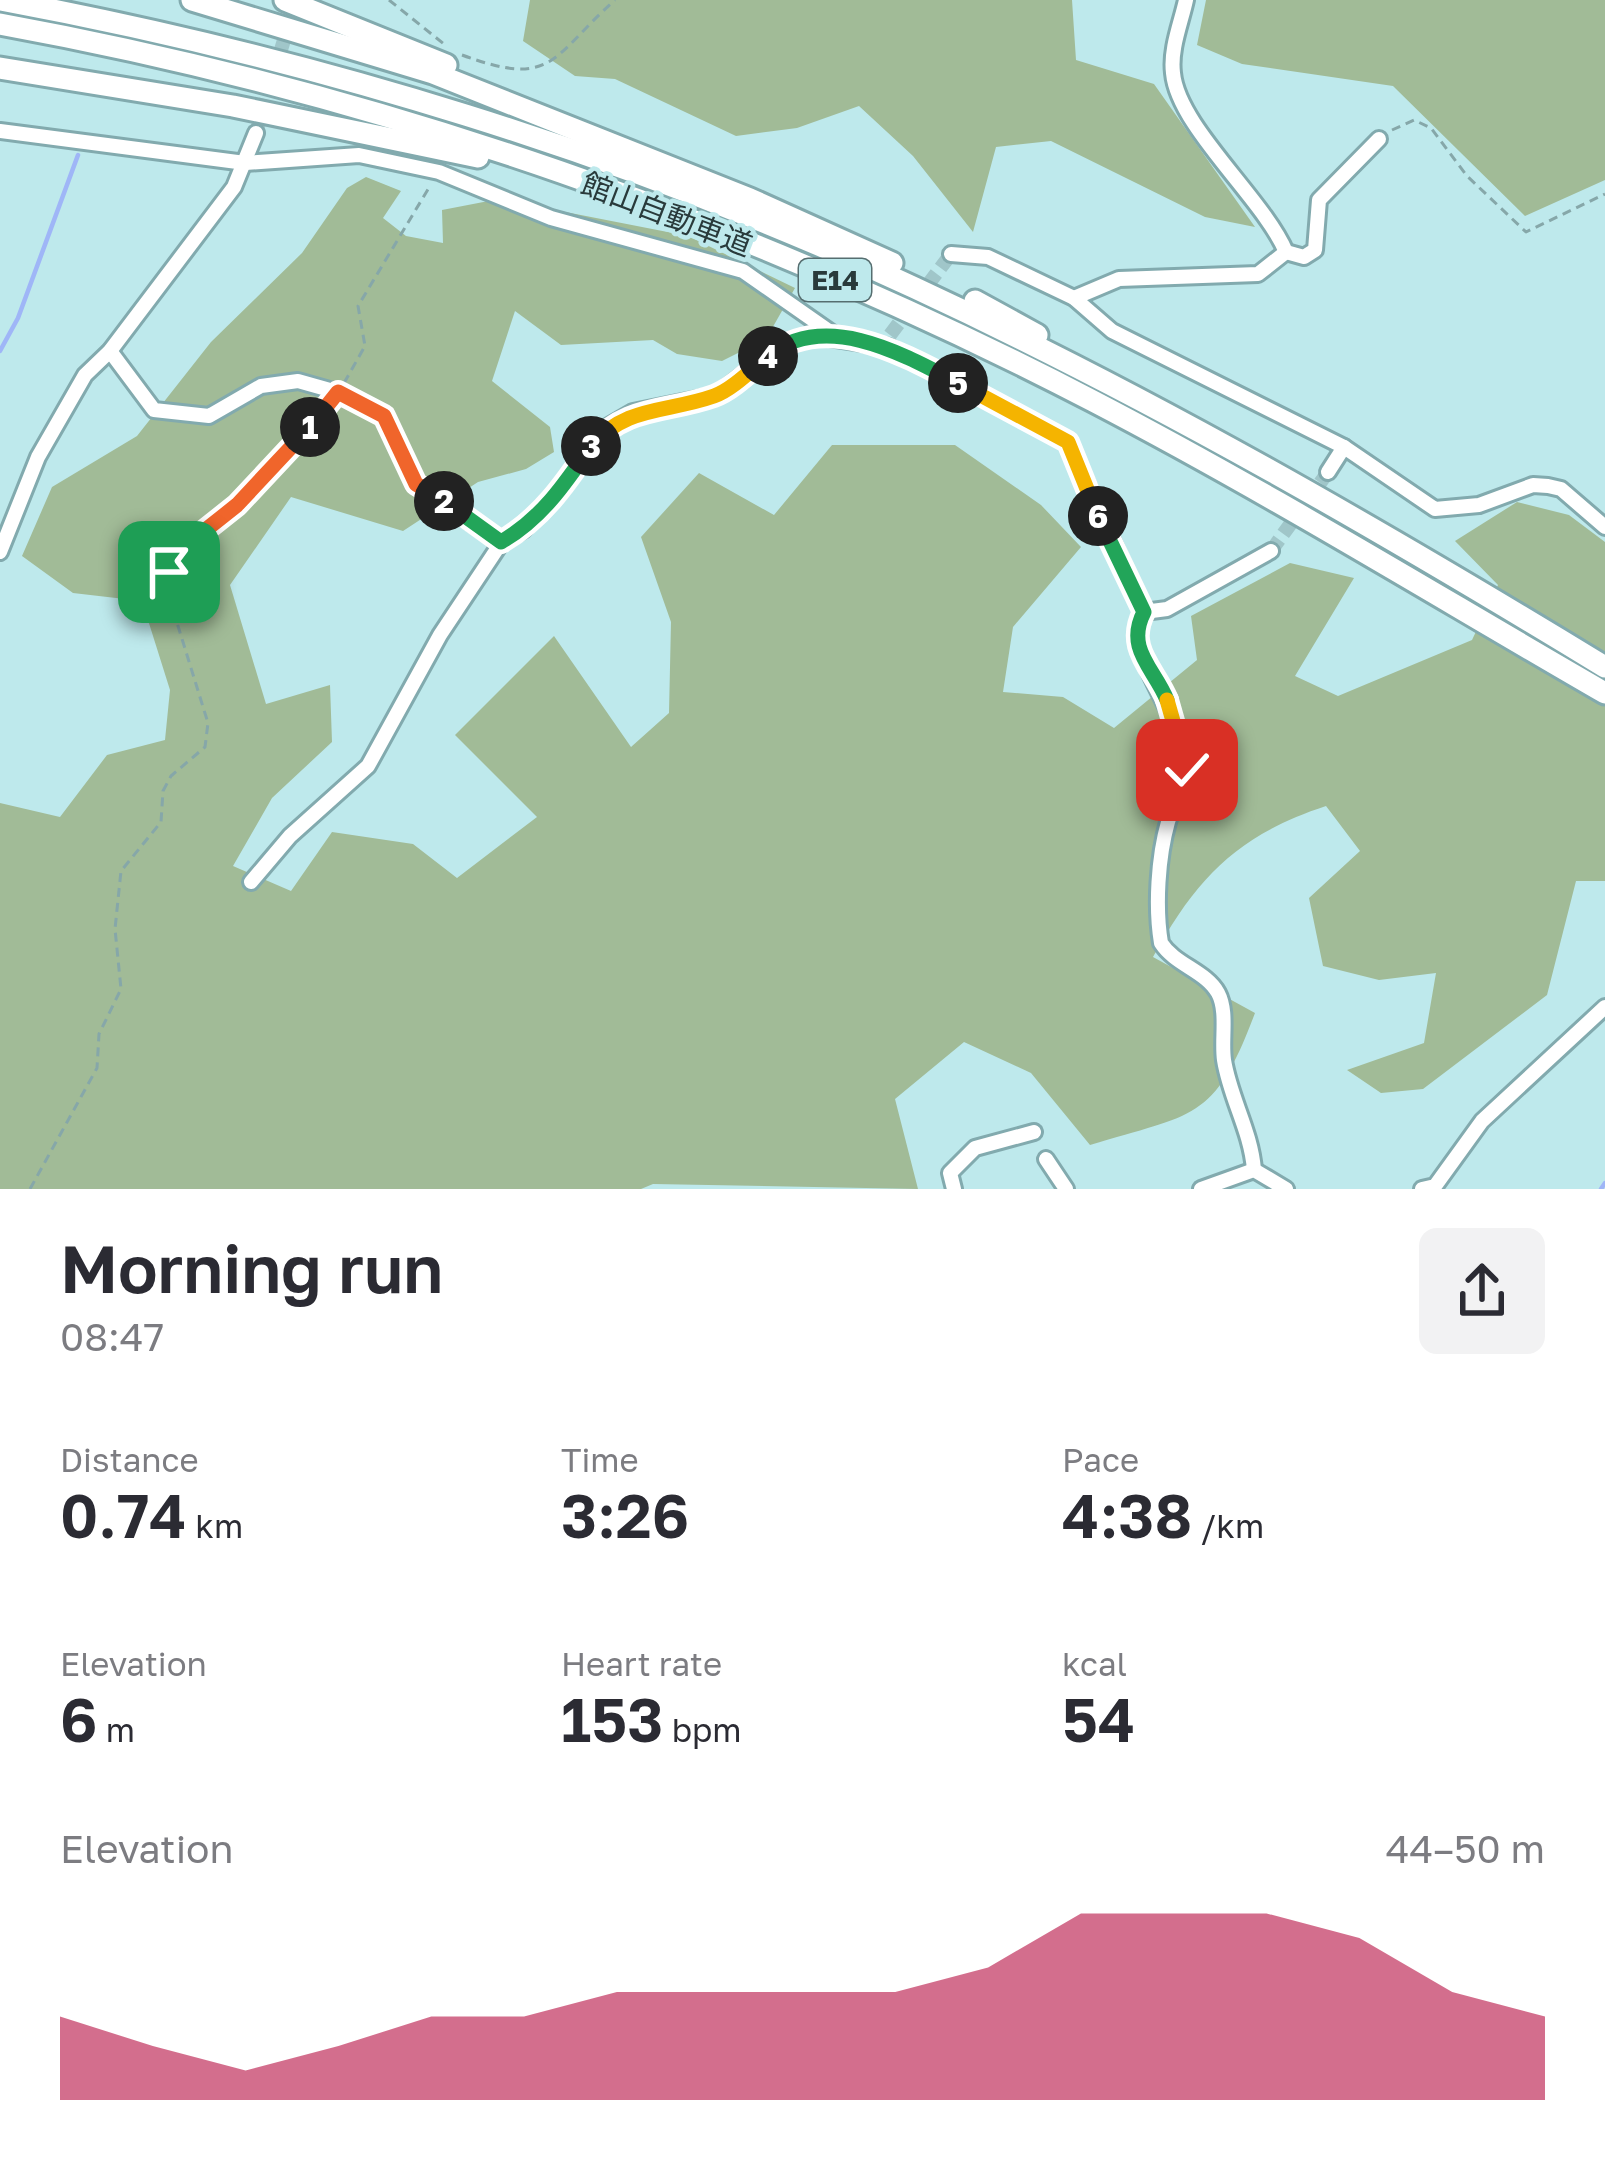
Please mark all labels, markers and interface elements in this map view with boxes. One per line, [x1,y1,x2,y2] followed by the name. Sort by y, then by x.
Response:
[577,165,757,263] street label: 館山自動車道
[799,259,871,301] road number: E14
[738,326,798,386] pin: 4
[758,336,778,375] text: 4
[928,353,988,413] pin: 5
[948,363,968,402] text: 5
[280,397,340,457] pin: 1
[302,407,319,446] text: 1
[561,416,621,476] pin: 3
[581,426,601,465] text: 3
[414,471,474,531] pin: 2
[434,481,454,520] text: 2
[1068,486,1128,546] pin: 6
[1088,496,1108,535] text: 6
[118,521,220,623] pin
[136,539,202,605] icon: arrive
[1136,719,1238,821] pin
[1154,737,1220,803] icon: check
[60,1228,443,1308] text: Morning run
[1419,1228,1545,1354] button: share
[60,1313,164,1360] text: 08:47
[60,1440,199,1479] text: Distance
[561,1440,639,1479] text: Time
[1062,1440,1139,1479] text: Pace
[60,1479,187,1551] text: 0.74
[561,1479,689,1551] text: 3:26
[1062,1479,1192,1551] text: 4:38
[187,1506,243,1545] text: km
[1192,1506,1264,1545] text: /km
[60,1644,207,1683] text: Elevation
[561,1644,722,1683] text: Heart rate
[1062,1644,1127,1683] text: kcal
[60,1683,97,1755] text: 6
[561,1683,663,1755] text: 153
[1062,1683,1136,1755] text: 54
[97,1710,135,1749] text: m
[663,1710,741,1749] text: bpm
[60,1825,233,1872] text: Elevation
[1386,1825,1545,1872] text: 44–50 m

